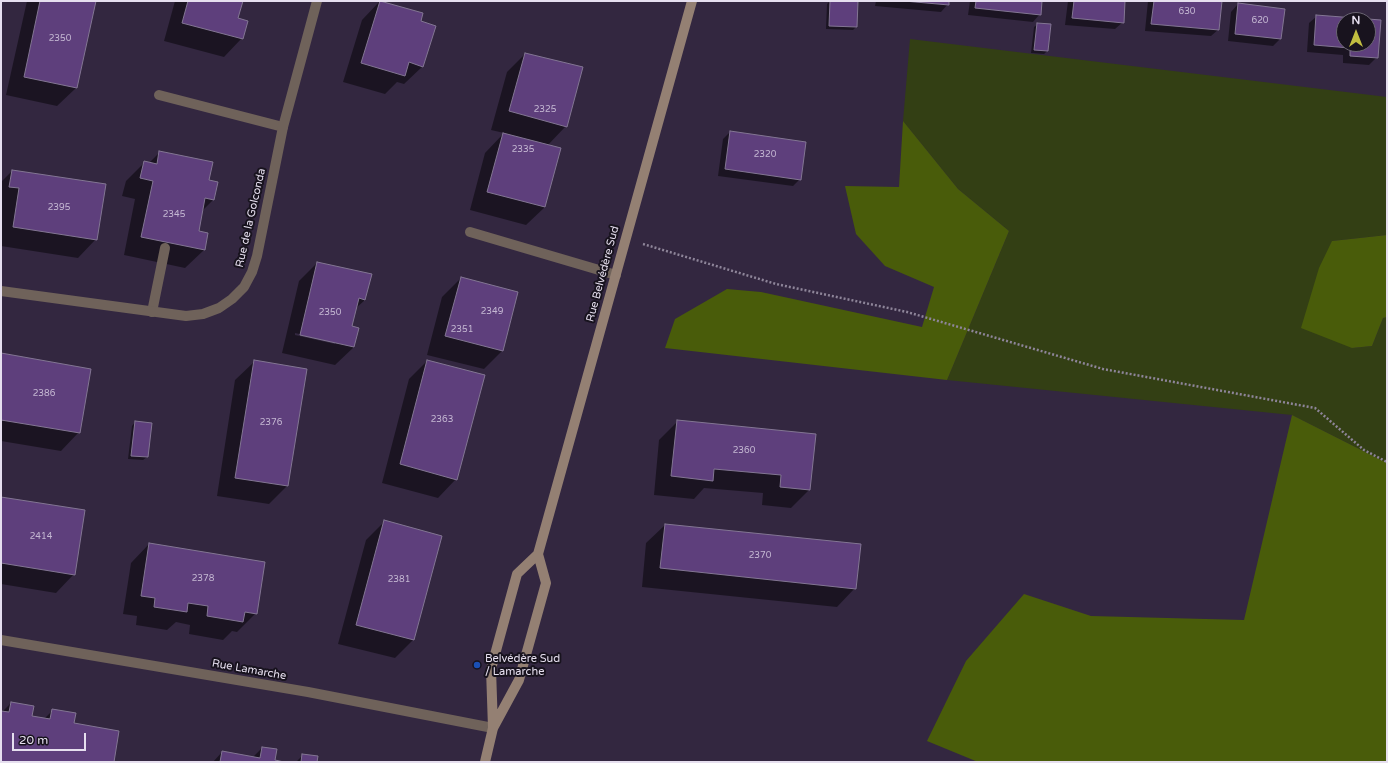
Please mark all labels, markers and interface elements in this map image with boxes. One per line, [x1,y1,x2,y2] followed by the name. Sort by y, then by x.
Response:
[1179,7,1195,17] house number: 630
[1336,12,1376,52] north arrow
[1352,14,1360,27] text: N
[1252,16,1268,26] house number: 620
[49,34,71,44] house number: 2350
[534,105,556,115] house number: 2325
[512,145,534,155] house number: 2335
[754,150,776,160] house number: 2320
[233,167,269,269] street label: Rue de la Golconda
[48,203,70,213] house number: 2395
[163,210,185,220] house number: 2345
[584,225,622,323] street label: Rue Belvédère Sud
[481,307,503,317] house number: 2349
[319,308,341,318] house number: 2350
[451,325,473,335] house number: 2351
[33,389,55,399] house number: 2386
[431,415,453,425] house number: 2363
[260,418,282,428] house number: 2376
[733,446,755,456] house number: 2360
[30,532,52,542] house number: 2414
[749,551,771,561] house number: 2370
[192,574,214,584] house number: 2378
[388,575,410,585] house number: 2381
[485,652,560,678] place label: Belvédère Sud / Lamarche
[211,657,287,683] street label: Rue Lamarche
[472,660,482,670] marker: Belvédère Sud / Lamarche
[14,725,88,751] scale bar
[19,733,48,747] text: 20 m

